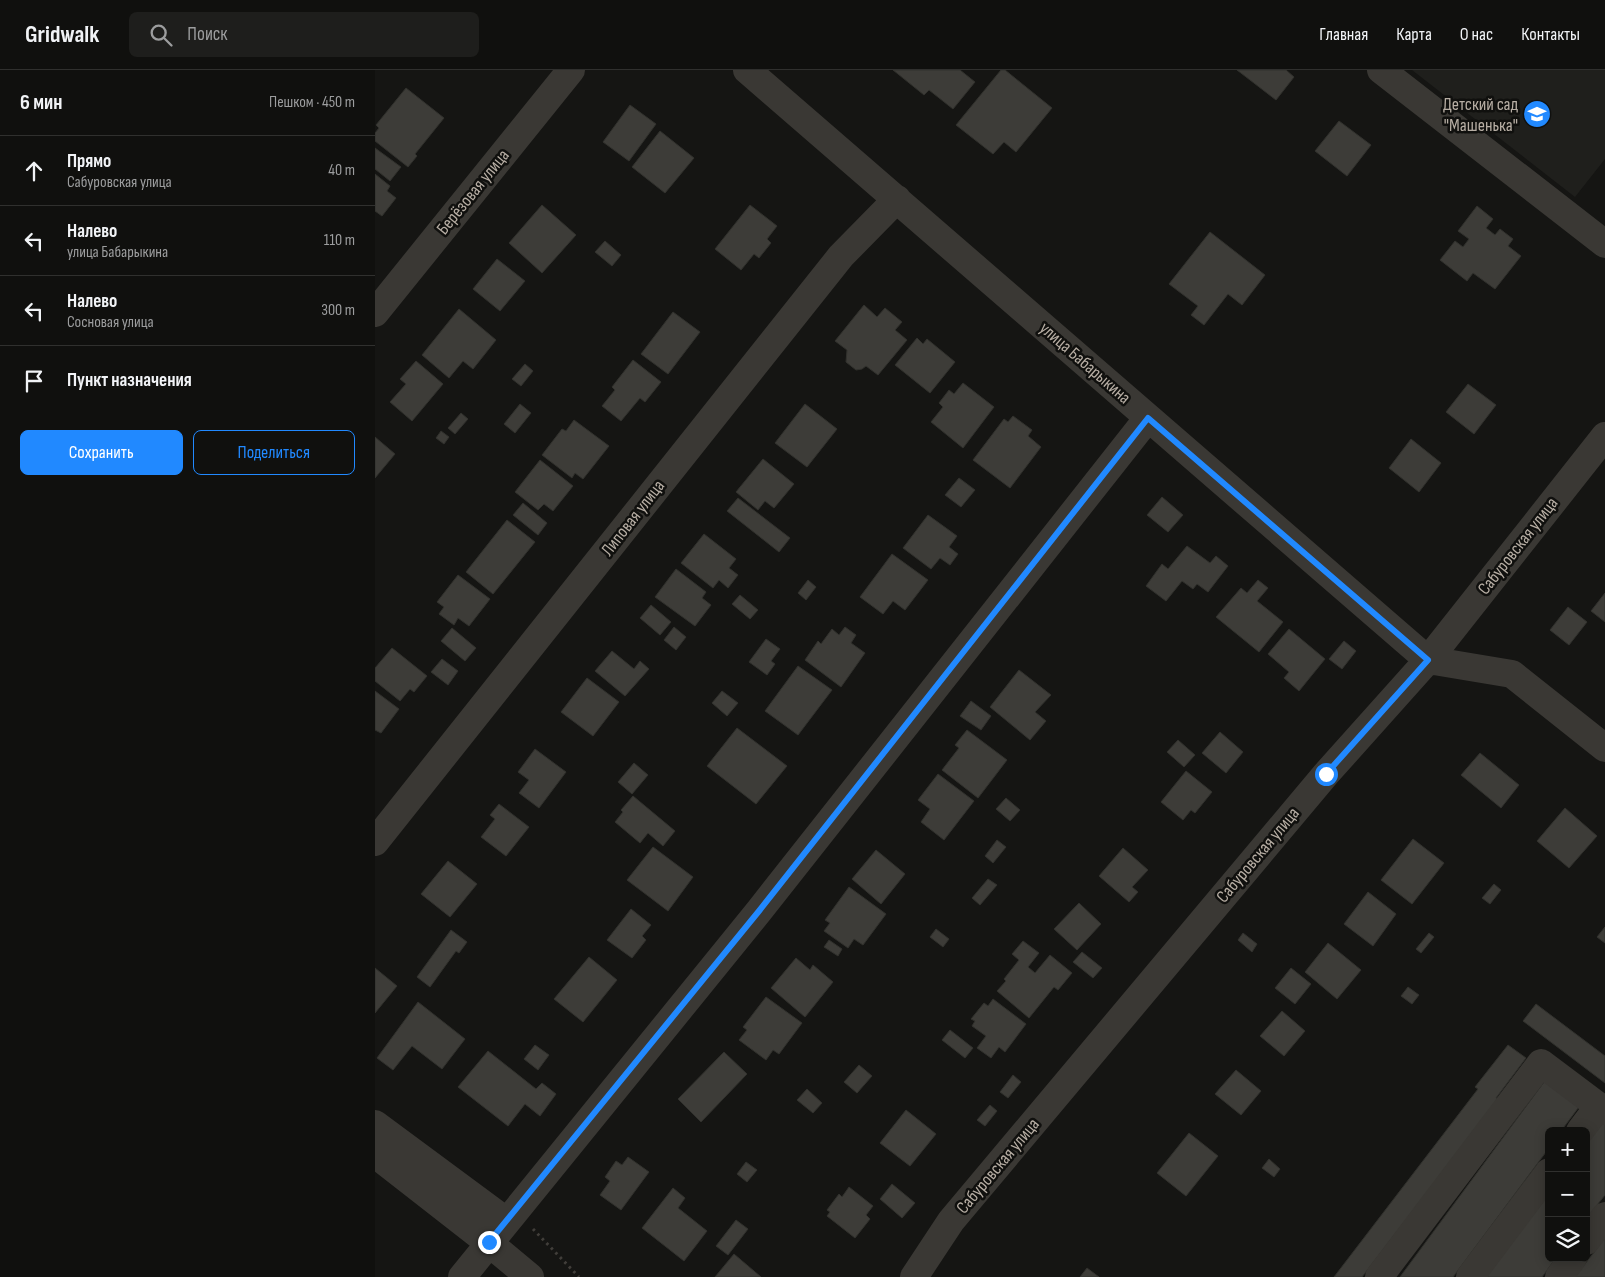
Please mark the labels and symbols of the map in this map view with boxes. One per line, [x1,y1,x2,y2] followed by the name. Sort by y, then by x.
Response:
[1443,94,1519,136] place label: Детский сад "Машенька"
[1522,99,1552,129] school or university icon: Детский сад "Машенька"
[432,145,514,239] street label: Берёзовая улица
[1035,318,1135,408] street label: улица Бабарыкина
[597,476,669,560] street label: Липовая улица
[1473,493,1563,599] street label: Сабуровская улица
[1315,763,1338,786] route start
[1212,803,1304,907] street label: Сабуровская улица
[952,1114,1044,1218] street label: Сабуровская улица
[478,1231,501,1254] route end

